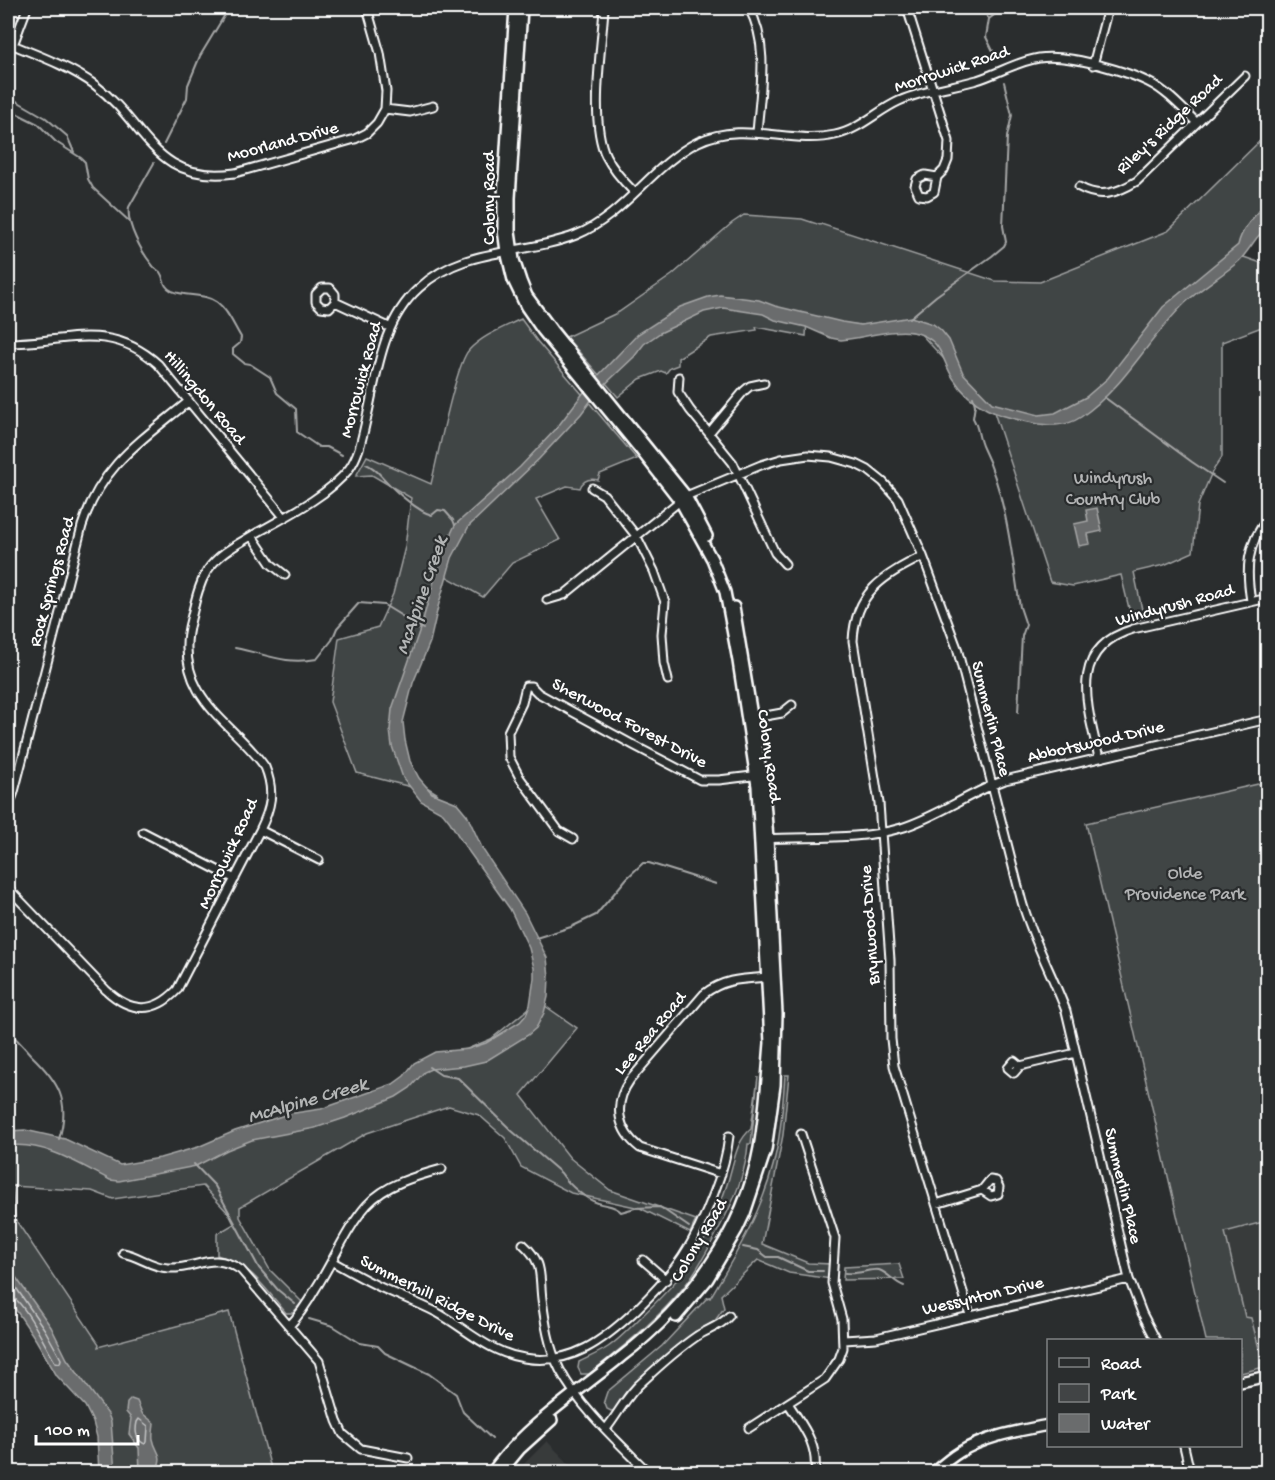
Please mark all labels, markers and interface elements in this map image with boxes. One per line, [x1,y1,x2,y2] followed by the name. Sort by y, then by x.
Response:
[892,41,1013,98] street label: Morrowick Road
[1112,69,1229,180] street label: Riley's Ridge Road
[225,118,342,168] street label: Moorland Drive
[480,150,501,245] street label: Colony Road
[336,318,388,440] street label: Morrowick Road
[158,347,251,451] street label: Hillingdon Road
[1066,469,1161,511] park label: Windyrush Country Club
[26,513,81,649] street label: Rock Springs Road
[392,532,455,658] water label: McAlpine Creek
[1113,580,1238,632] street label: Windyrush Road
[966,659,1015,779] street label: Summerlin Place
[548,674,711,774] street label: Sherwood Forest Drive
[751,708,785,805] street label: Colony Road
[1026,717,1167,769] street label: Abbotswood Drive
[194,794,264,913] street label: Morrowick Road
[856,864,886,986] street label: Brynwood Drive
[1124,864,1247,906] park label: Olde Providence Park
[610,987,693,1080] street label: Lee Rea Road
[246,1073,372,1130] water label: McAlpine Creek
[1098,1126,1146,1247] street label: Summerlin Place
[667,1194,734,1286] street label: Colony Road
[356,1251,518,1347] street label: Summerhill Ridge Drive
[920,1273,1046,1321] street label: Wessynton Drive
[1047,1339,1242,1447] legend
[1101,1355,1142,1376] text: Road
[1100,1385,1137,1406] text: Park
[36,1408,138,1446] scale bar
[1101,1415,1151,1436] text: Water
[44,1421,90,1442] text: 100 m

